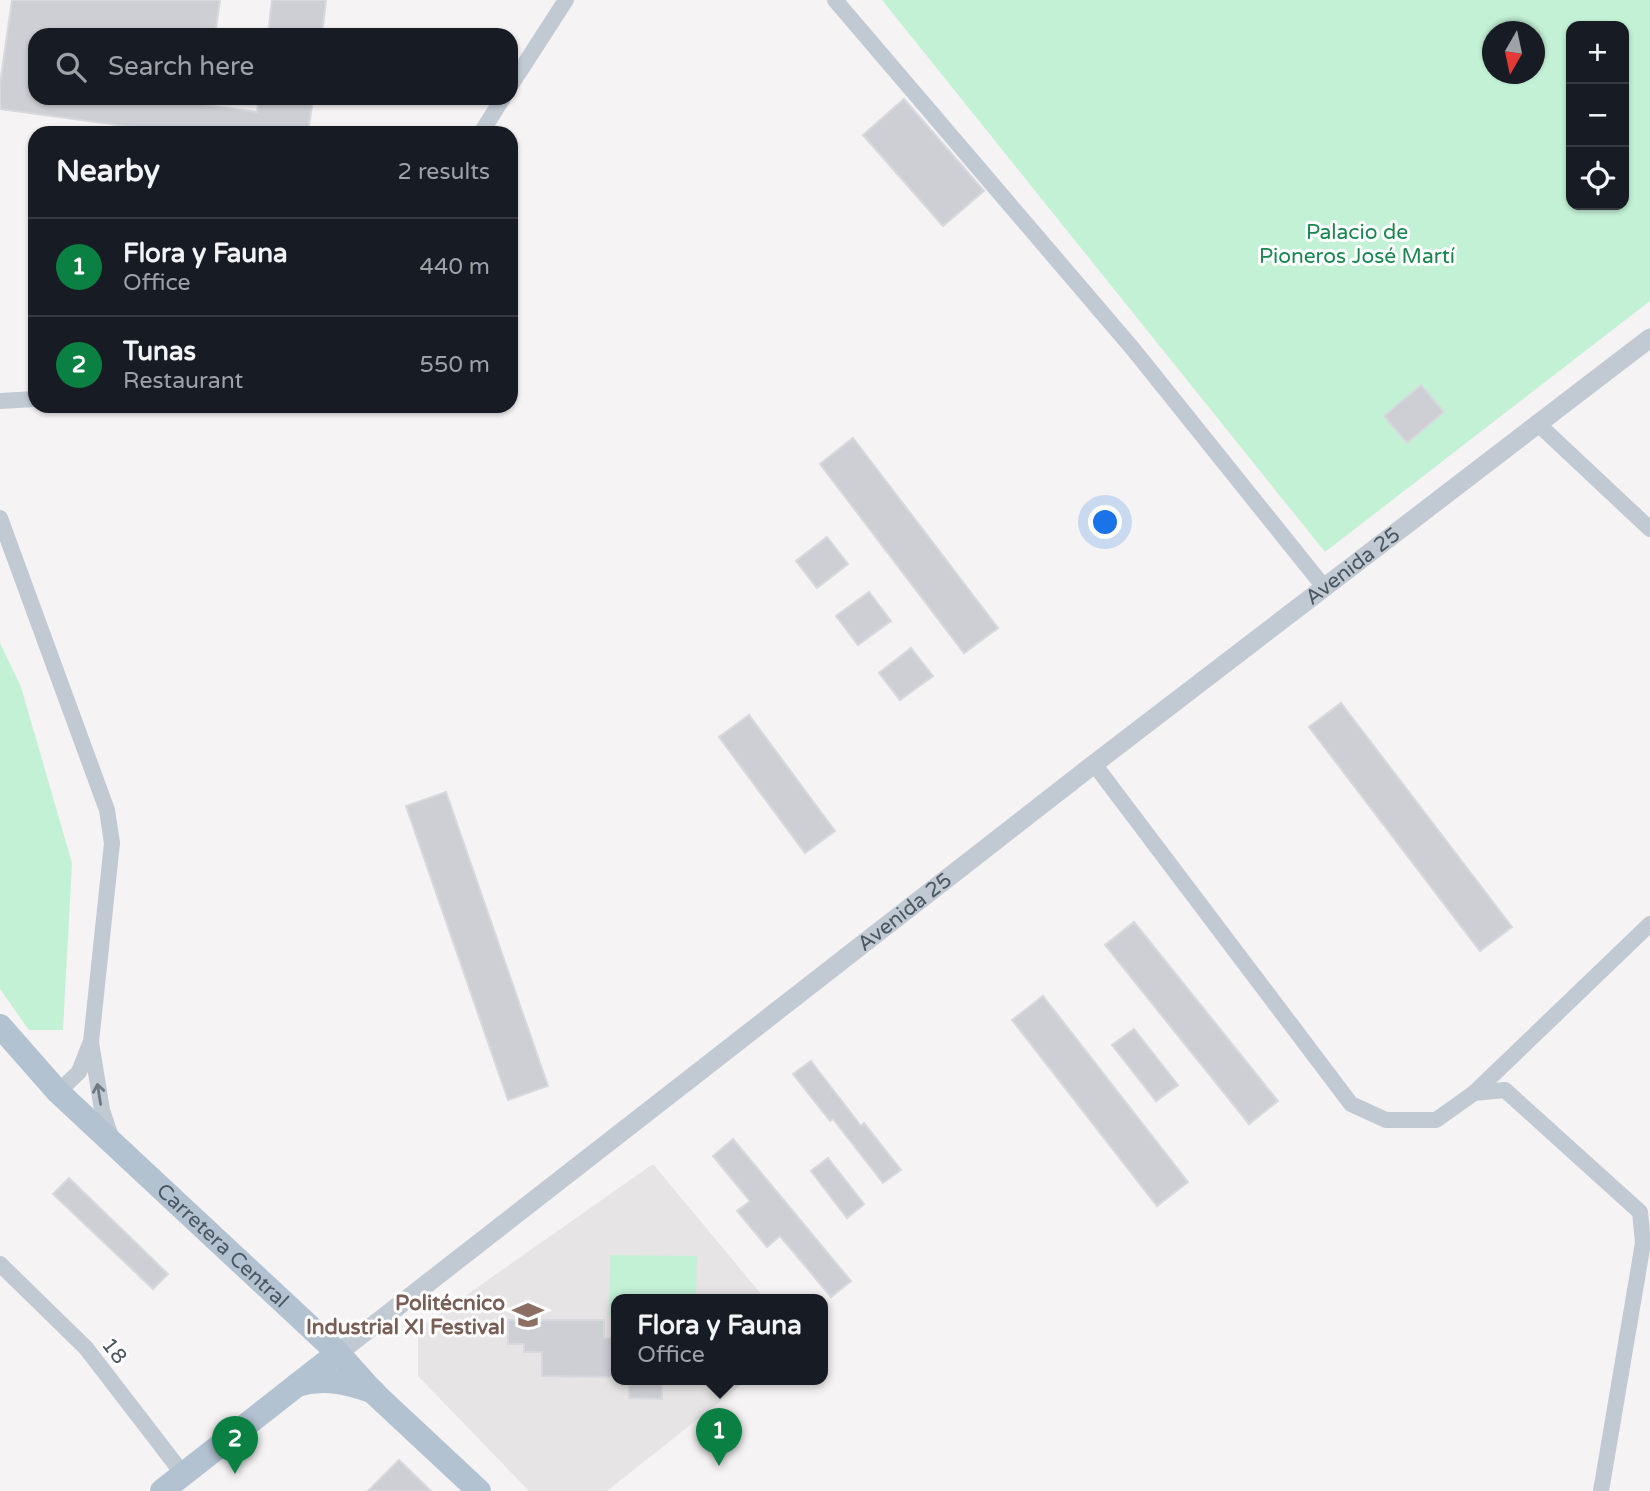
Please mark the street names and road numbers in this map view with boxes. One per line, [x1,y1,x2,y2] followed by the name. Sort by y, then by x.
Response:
[1300,522,1405,610] street label: Avenida 25
[852,867,957,956] street label: Avenida 25
[152,1178,294,1313] street label: Carretera Central
[96,1333,132,1369] street label: 18

